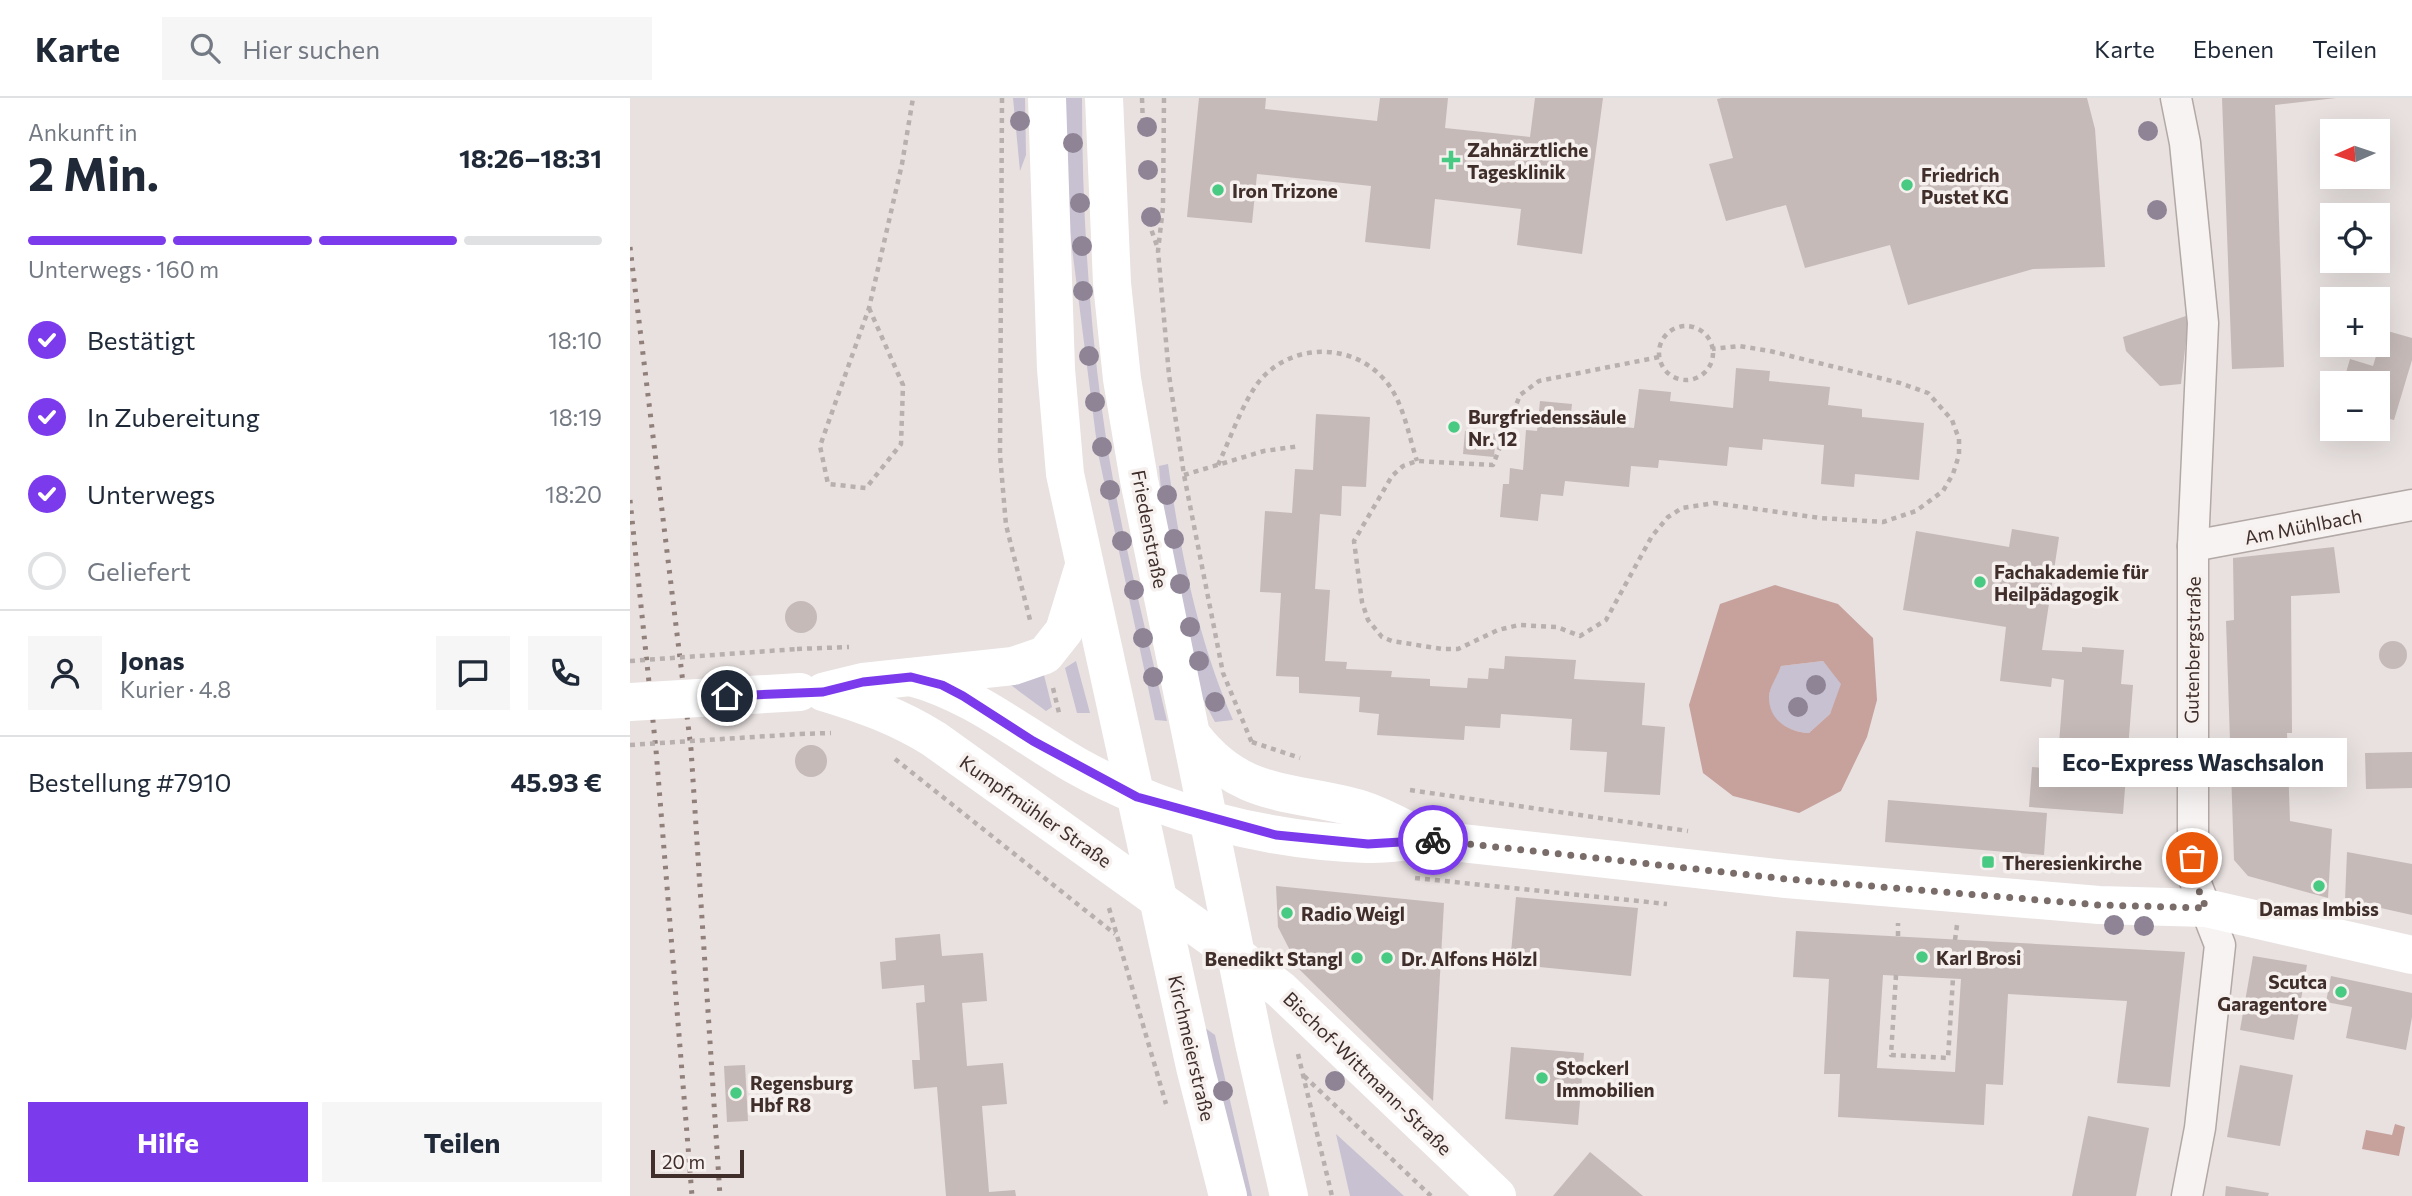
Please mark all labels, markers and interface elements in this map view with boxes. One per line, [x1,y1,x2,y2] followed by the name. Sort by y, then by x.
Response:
[162,17,652,80] search box
[35,28,120,69] text: Karte
[186,29,224,67] icon: search
[242,33,380,64] text: Hier suchen
[2094,34,2155,63] text: Karte
[2193,34,2274,63] text: Ebenen
[2312,34,2377,63] text: Teilen
[28,118,138,146] text: Ankunft in
[2320,119,2390,189] north arrow
[2320,119,2390,441] map controls
[1467,138,1588,183] place label: Zahnärztliche Tagesklinik
[459,142,602,173] text: 18:26–18:31
[28,144,159,200] text: 2 Min.
[1441,150,1461,170] marker: Zahnärztliche Tagesklinik
[1921,163,2009,208] place label: Friedrich Pustet KG
[1899,177,1915,193] marker: Friedrich Pustet KG
[1232,179,1338,202] place label: Iron Trizone
[1210,182,1226,198] marker: Iron Trizone
[2320,203,2390,273] button: locate
[28,255,219,283] text: Unterwegs · 160 m
[2320,287,2390,357] button: +
[28,321,66,359] icon: check
[87,324,196,355] text: Bestätigt
[548,326,602,354] text: 18:10
[2320,371,2390,441] button: −
[28,398,66,436] icon: check
[87,401,260,432] text: In Zubereitung
[549,403,602,431] text: 18:19
[1468,405,1626,450] place label: Burgfriedenssäule Nr. 12
[1446,419,1462,435] marker: Burgfriedenssäule Nr. 12
[1127,468,1173,590] street label: Friedenstraße
[28,475,66,513] icon: check
[87,478,215,509] text: Unterwegs
[545,480,602,508] text: 18:20
[2242,503,2364,549] street label: Am Mühlbach
[87,555,191,586] text: Geliefert
[1994,560,2149,605] place label: Fachakademie für Heilpädagogik
[1972,574,1988,590] marker: Fachakademie für Heilpädagogik
[2179,576,2205,724] street label: Gutenbergstraße
[28,636,102,710] button: person
[436,636,510,710] button: chat
[528,636,602,710] button: phone
[120,644,185,675] text: Jonas
[697,666,757,726] pin
[120,675,231,703] text: Kurier · 4.8
[708,677,746,715] icon: home
[2038,739,2346,788] callout: Eco-Express Waschsalon
[2062,748,2324,776] text: Eco-Express Waschsalon
[956,750,1116,872] street label: Kumpfmühler Straße
[28,766,231,797] text: Bestellung #7910
[510,766,602,797] text: 45.93 €
[1398,805,1468,875] courier
[1414,821,1452,859] icon: bike
[2162,828,2222,888] pin
[2173,839,2211,877] icon: bag
[2002,851,2142,874] place label: Theresienkirche
[1980,854,1996,870] marker: Theresienkirche
[2311,878,2327,894] marker: Damas Imbiss
[2259,897,2379,920] place label: Damas Imbiss
[1301,902,1405,925] place label: Radio Weigl
[1279,905,1295,921] marker: Radio Weigl
[1936,946,2021,969] place label: Karl Brosi
[1205,947,1343,970] place label: Benedikt Stangl
[1401,947,1537,970] place label: Dr. Alfons Hölzl
[1914,949,1930,965] marker: Karl Brosi
[1349,950,1365,966] marker: Benedikt Stangl
[1379,950,1395,966] marker: Dr. Alfons Hölzl
[2217,970,2327,1015] place label: Scutca Garagentore
[1164,973,1220,1123] street label: Kirchmeierstraße
[2333,984,2349,1000] marker: Scutca Garagentore
[1279,987,1457,1159] street label: Bischof-Wittmann-Straße
[1556,1056,1655,1101] place label: Stockerl Immobilien
[1534,1070,1550,1086] marker: Stockerl Immobilien
[750,1071,853,1116] place label: Regensburg Hbf R8
[728,1085,744,1101] marker: Regensburg Hbf R8
[28,1102,308,1182] button: Hilfe
[322,1102,602,1182] button: Teilen
[651,1147,744,1179] scale bar
[662,1150,705,1173] text: 20 m

